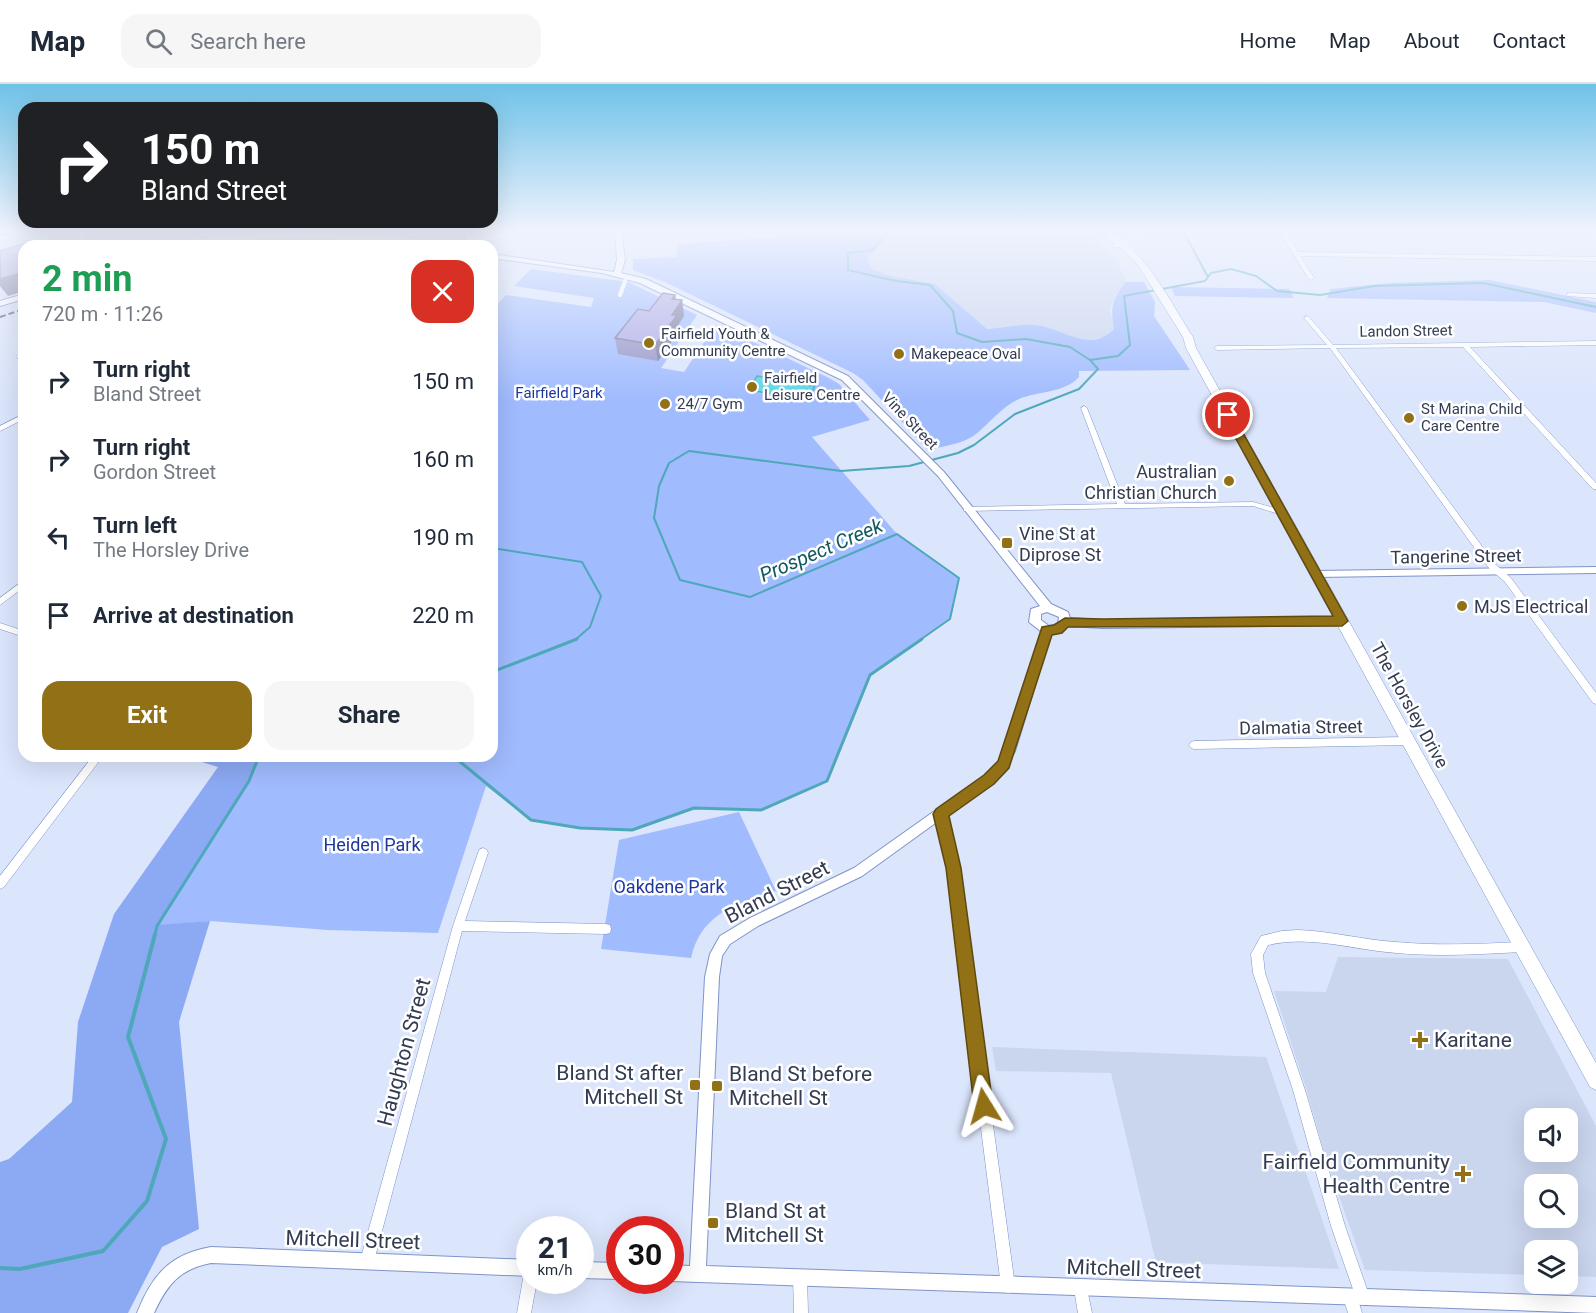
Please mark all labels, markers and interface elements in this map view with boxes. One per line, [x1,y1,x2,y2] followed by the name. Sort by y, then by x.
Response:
[121,14,541,68] search box
[30,25,85,58] text: Map
[142,25,175,58] icon: search
[190,29,306,54] text: Search here
[1240,29,1296,53] text: Home
[1329,29,1371,53] text: Map
[1404,29,1460,53] text: About
[1493,29,1566,53] text: Contact
[141,125,260,174] text: 150 m
[42,126,120,204] icon: right
[141,175,287,207] text: Bland Street
[42,258,133,300] text: 2 min
[411,260,474,323] button: close
[42,302,163,326] text: 720 m · 11:26
[1359,321,1453,341] street label: Landon Street
[661,325,785,360] place label: Fairfield Youth & Community Centre
[642,336,656,350] marker: Fairfield Youth & Community Centre
[911,345,1021,363] place label: Makepeace Oval
[892,347,906,361] marker: Makepeace Oval
[93,357,190,382] text: Turn right
[42,365,75,398] icon: right
[412,369,474,394] text: 150 m
[764,369,860,404] place label: Fairfield Leisure Centre
[745,380,759,394] marker: Fairfield Leisure Centre
[93,382,201,406] text: Bland Street
[515,384,603,402] park label: Fairfield Park
[878,389,942,453] street label: Vine Street
[1202,389,1253,440] pin
[677,395,743,413] place label: 24/7 Gym
[658,397,672,411] marker: 24/7 Gym
[1211,398,1244,431] icon: arrive
[1421,400,1522,435] place label: St Marina Child Care Centre
[1402,411,1416,425] marker: St Marina Child Care Centre
[93,435,190,460] text: Turn right
[42,443,75,476] icon: right
[412,447,474,472] text: 160 m
[93,460,216,484] text: Gordon Street
[1084,461,1217,503] place label: Australian Christian Church
[1222,474,1236,488] marker: Australian Christian Church
[93,513,177,538] text: Turn left
[756,513,887,587] water label: Prospect Creek
[42,521,75,554] icon: left
[1019,523,1101,565] place label: Vine St at Diprose St
[412,525,474,550] text: 190 m
[1000,536,1014,550] marker: Vine St at Diprose St
[93,538,249,562] text: The Horsley Drive
[1390,544,1522,568] street label: Tangerine Street
[1474,596,1588,617] place label: MJS Electrical
[42,599,75,632] icon: arrive
[1455,599,1469,613] marker: MJS Electrical
[93,603,294,628] text: Arrive at destination
[412,603,474,628] text: 220 m
[1367,639,1453,771] street label: The Horsley Drive
[42,681,252,750] button: Exit
[264,681,474,750] button: Share
[1239,715,1363,739] street label: Dalmatia Street
[323,834,421,855] park label: Heiden Park
[721,855,833,928] street label: Bland Street
[613,876,725,897] park label: Oakdene Park
[373,975,435,1129] street label: Haughton Street
[1434,1028,1512,1052] place label: Karitane
[1411,1031,1429,1049] marker: Karitane
[556,1061,683,1109] place label: Bland St after Mitchell St
[729,1062,872,1110] place label: Bland St before Mitchell St
[952,1074,1016,1138] position arrow
[688,1078,702,1092] marker: Bland St after Mitchell St
[710,1079,724,1093] marker: Bland St before Mitchell St
[1524,1108,1578,1294] map controls
[1524,1108,1578,1162] button: sound
[1263,1150,1450,1198] place label: Fairfield Community Health Centre
[1454,1165,1472,1183] marker: Fairfield Community Health Centre
[1524,1174,1578,1228] button: search
[725,1199,826,1247] place label: Bland St at Mitchell St
[606,1216,684,1294] speed limit sign: 30
[706,1216,720,1230] marker: Bland St at Mitchell St
[285,1226,421,1254] street label: Mitchell Street
[538,1230,572,1265] text: 21
[1524,1240,1578,1294] button: layers
[1066,1255,1202,1283] street label: Mitchell Street
[537,1261,573,1279] text: km/h

